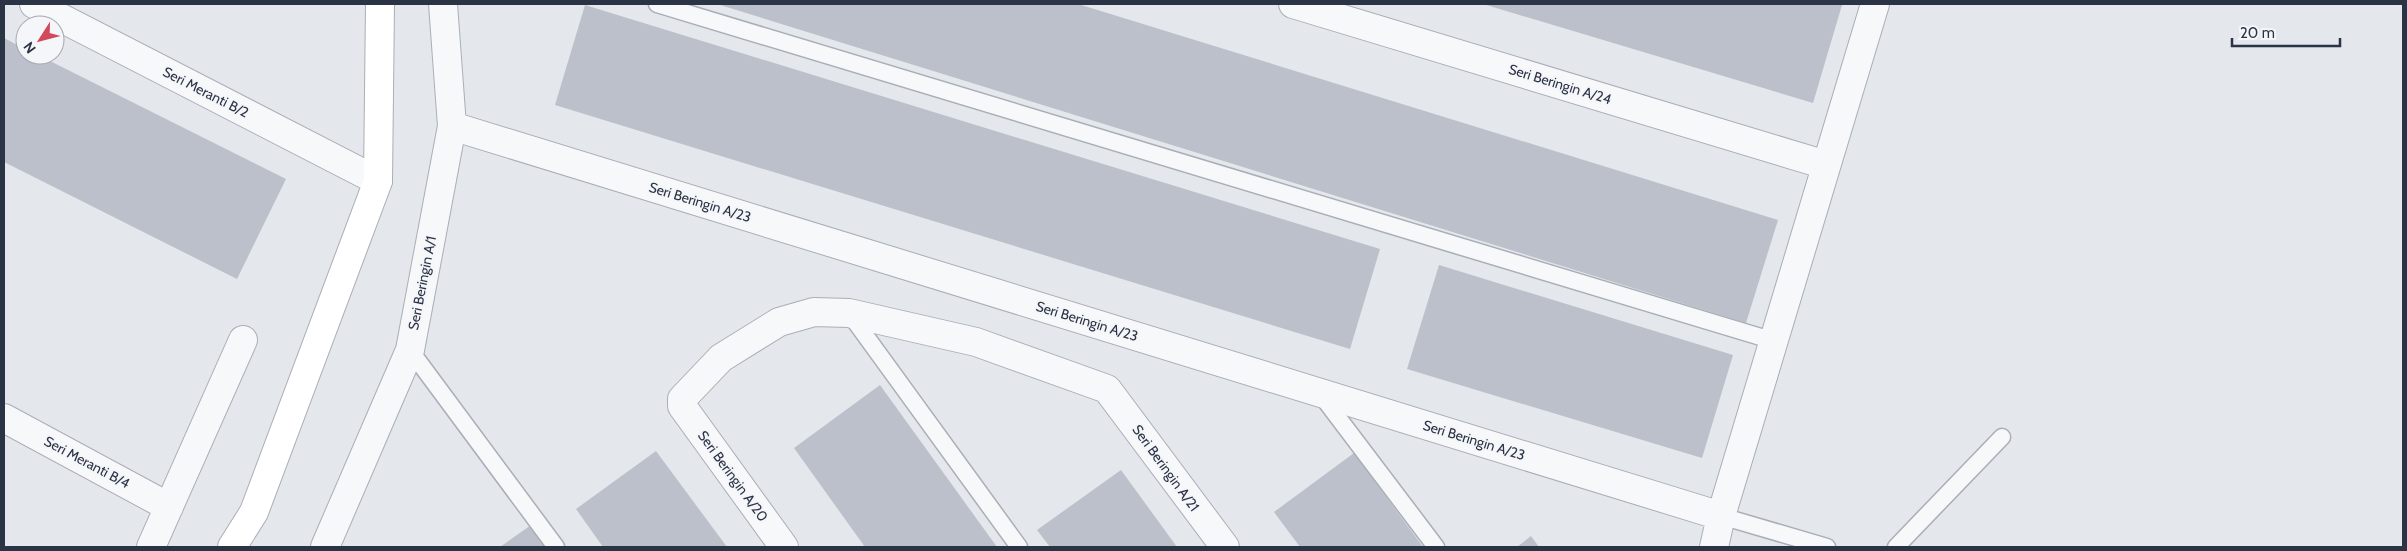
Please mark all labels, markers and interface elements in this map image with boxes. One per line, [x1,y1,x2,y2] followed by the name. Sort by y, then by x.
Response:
[15,15,65,65] north arrow
[2232,15,2340,47] scale bar
[2240,24,2275,42] text: 20 m
[19,38,40,57] text: N
[1506,60,1614,108] street label: Seri Beringin A/24
[160,63,252,121] street label: Seri Meranti B/2
[647,178,753,226] street label: Seri Beringin A/23
[404,234,440,332] street label: Seri Beringin A/1
[1034,297,1140,345] street label: Seri Beringin A/23
[1421,416,1527,464] street label: Seri Beringin A/23
[1128,421,1204,515] street label: Seri Beringin A/21
[694,427,772,525] street label: Seri Beringin A/20
[41,432,133,492] street label: Seri Meranti B/4

